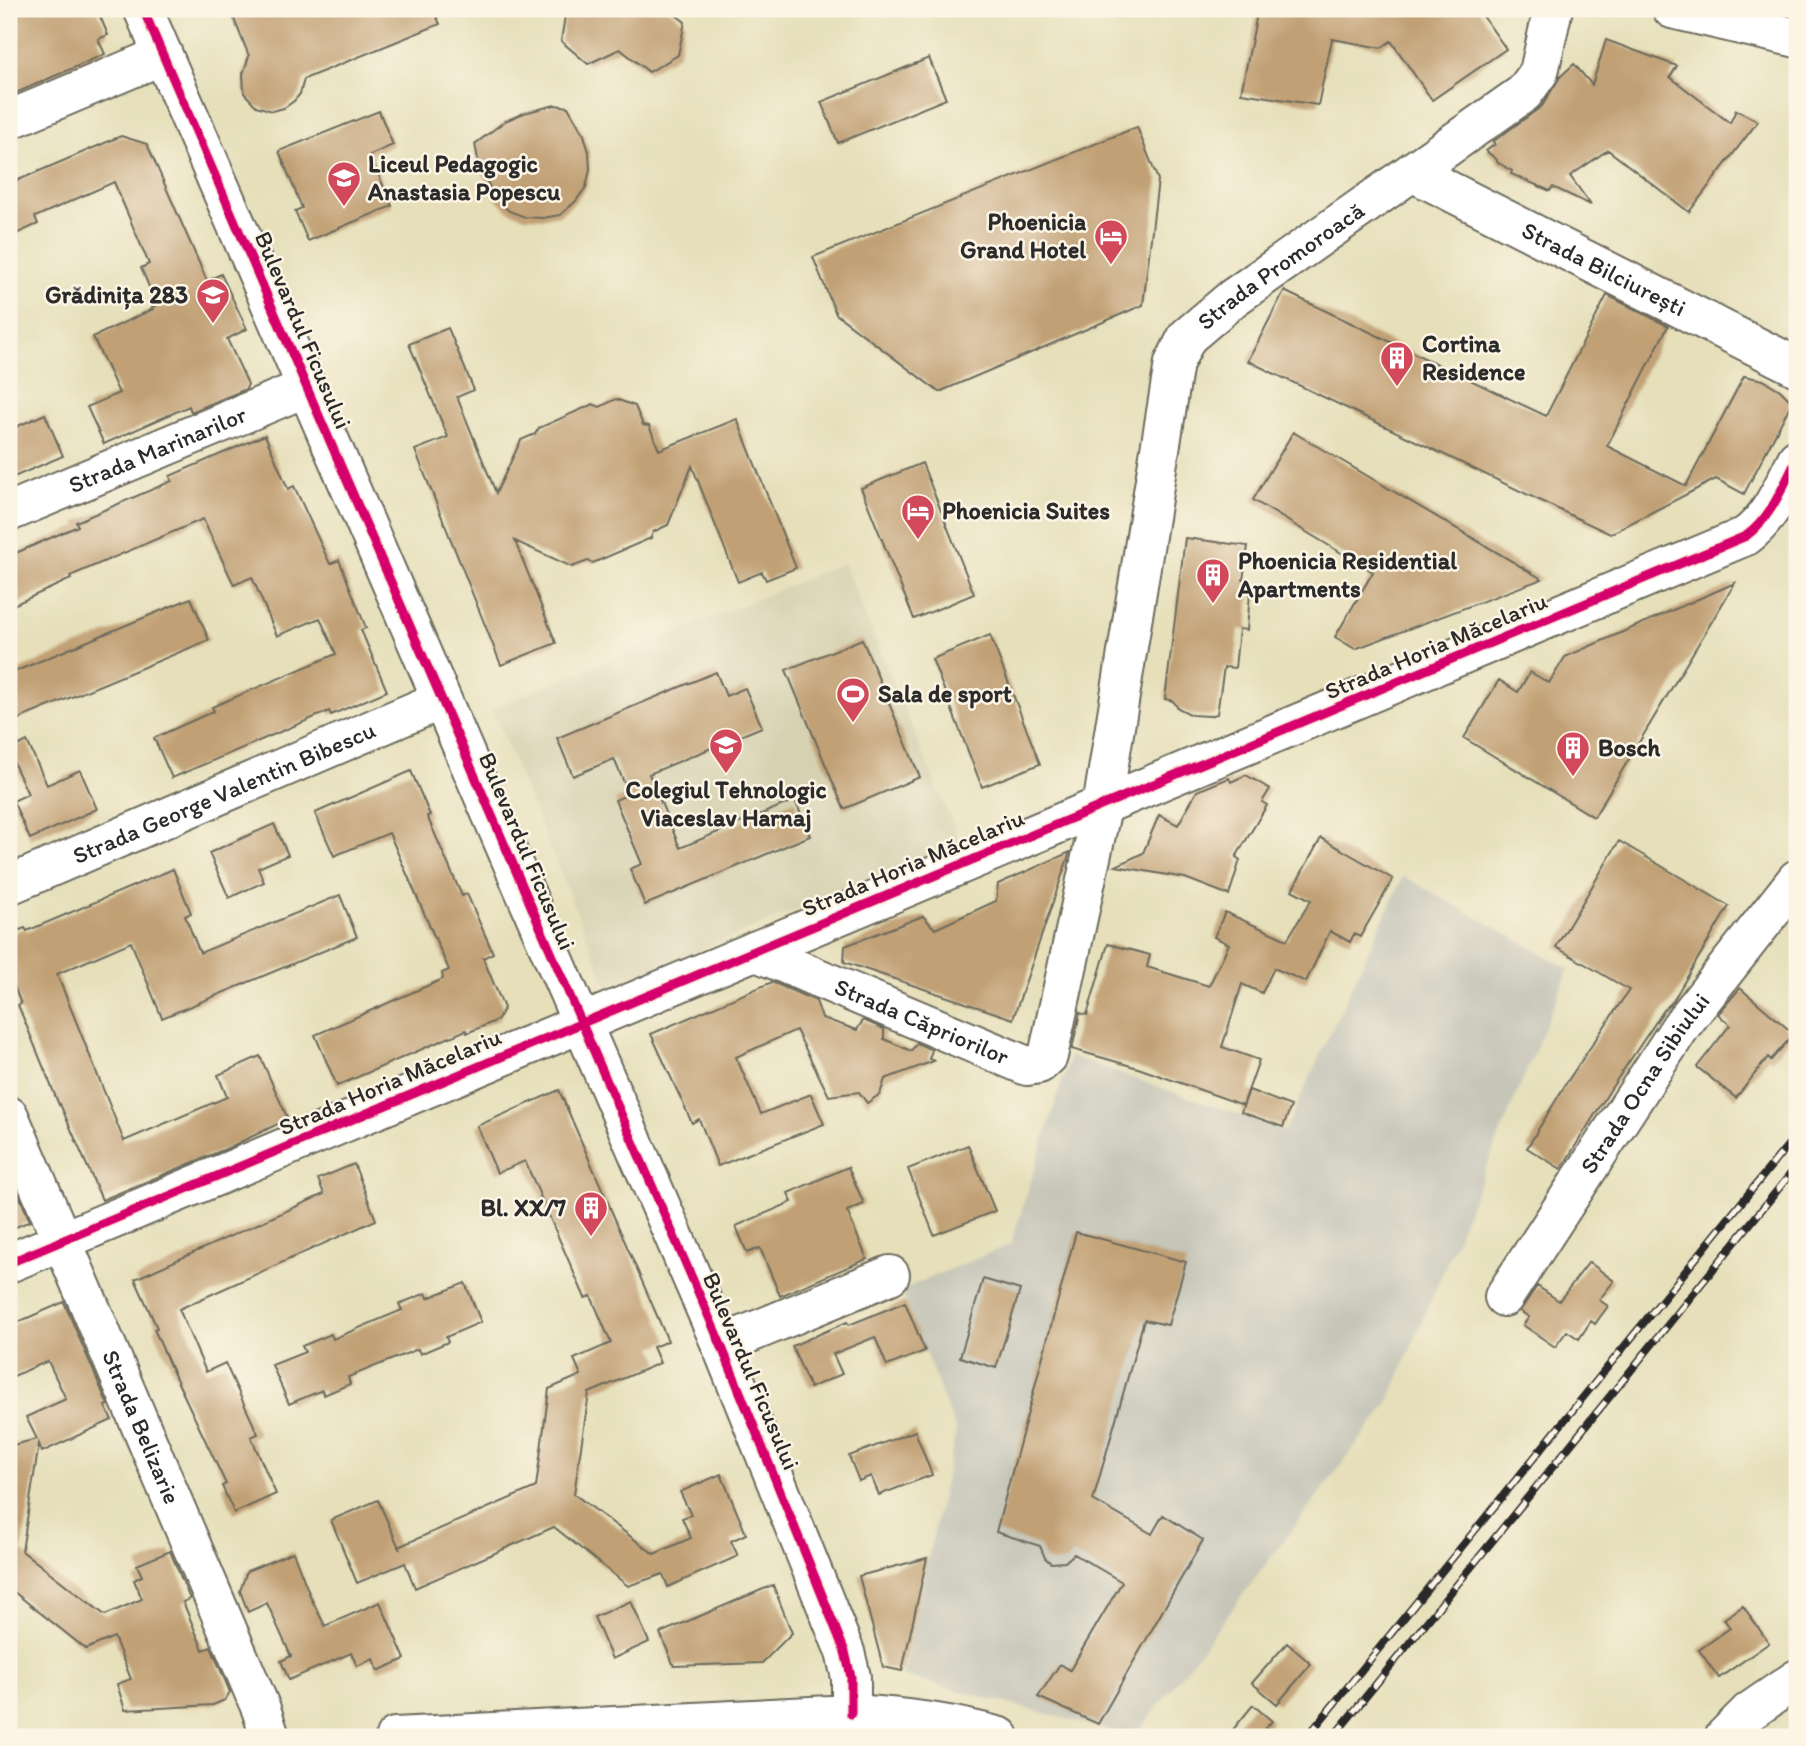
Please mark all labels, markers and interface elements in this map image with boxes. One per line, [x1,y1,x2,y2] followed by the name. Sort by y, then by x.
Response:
[367,149,561,207] place label: Liceul Pedagogic Anastasia Popescu
[325,159,363,208] school or university icon: Liceul Pedagogic Anastasia Popescu
[1191,195,1370,336] street label: Strada Promoroacă
[960,207,1086,264] place label: Phoenicia Grand Hotel
[1517,215,1691,322] street label: Strada Bilciurești
[1092,217,1130,266] hotel icon: Phoenicia Grand Hotel
[249,227,358,433] street label: Bulevardul Ficusului
[194,276,232,325] school or university icon: Grădinița 283
[45,280,188,310] place label: Grădinița 283
[1422,329,1525,386] place label: Cortina Residence
[1378,339,1416,388] building icon: Cortina Residence
[64,399,250,499] street label: Strada Marinarilor
[899,492,937,541] hotel icon: Phoenicia Suites
[942,496,1110,525] place label: Phoenicia Suites
[1237,546,1457,604] place label: Phoenicia Residential Apartments
[1194,556,1232,605] building icon: Phoenicia Residential Apartments
[1320,586,1551,706] street label: Strada Horia Măcelariu
[834,675,872,724] sports icon: Sala de sport
[878,679,1012,709] place label: Sala de sport
[68,715,380,870] street label: Strada George Valentin Bibescu
[707,726,745,775] school or university icon: Colegiul Tehnologic Viaceslav Harnaj
[1554,729,1592,778] building icon: Bosch
[1598,733,1660,762] place label: Bosch
[473,748,582,954] street label: Bulevardul Ficusului
[626,775,827,833] place label: Colegiul Tehnologic Viaceslav Harnaj
[797,803,1028,923] street label: Strada Horia Măcelariu
[830,972,1013,1071] street label: Strada Căpriorilor
[1574,987,1716,1179] street label: Strada Ocna Sibiului
[274,1022,505,1142] street label: Strada Horia Măcelariu
[572,1189,610,1238] building icon: Bl. XX/7
[480,1193,566,1222] place label: Bl. XX/7
[697,1268,806,1474] street label: Bulevardul Ficusului
[96,1346,187,1508] street label: Strada Belizarie

